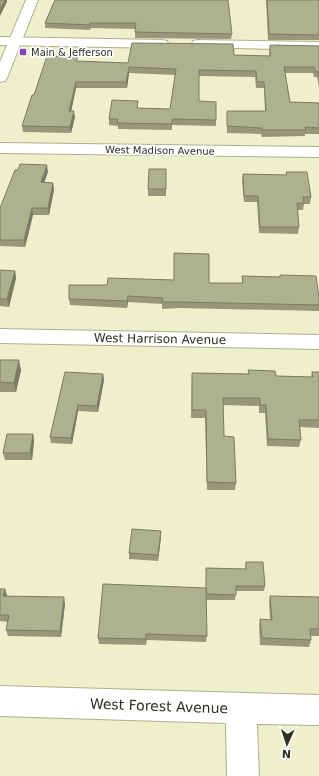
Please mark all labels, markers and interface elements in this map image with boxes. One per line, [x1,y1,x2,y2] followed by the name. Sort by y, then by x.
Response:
[18,47,28,57] marker: Main & Jefferson
[31,47,113,58] place label: Main & Jefferson
[105,144,215,157] street label: West Madison Avenue
[94,331,226,347] street label: West Harrison Avenue
[90,696,228,716] street label: West Forest Avenue
[267,724,307,764] north arrow
[282,747,291,760] text: N

